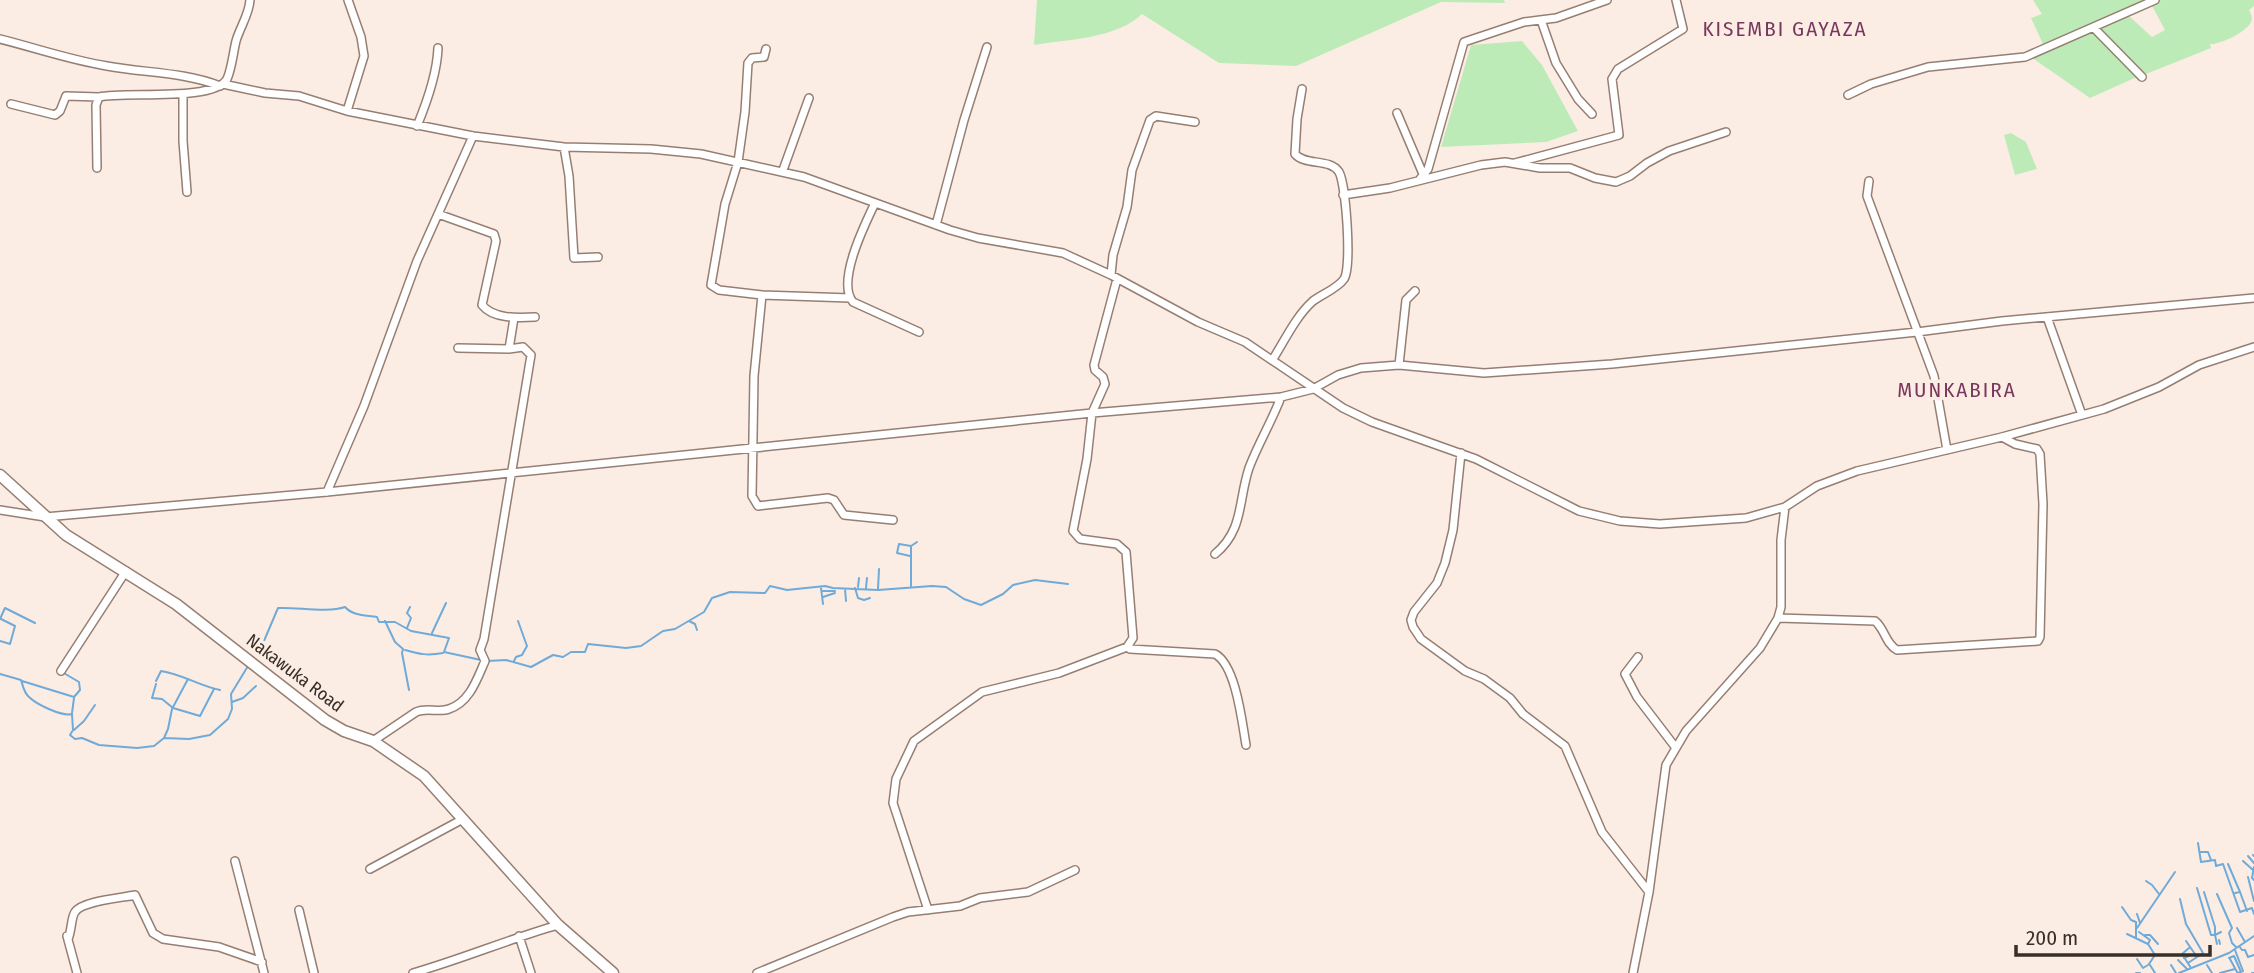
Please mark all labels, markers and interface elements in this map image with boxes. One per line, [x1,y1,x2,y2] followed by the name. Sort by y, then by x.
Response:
[1702,16,1868,42] district label: KISEMBI GAYAZA
[1897,377,2017,403] district label: MUNKABIRA
[242,629,348,717] street label: Nakawuka Road
[2016,914,2210,958] scale bar
[2026,925,2078,951] text: 200 m

